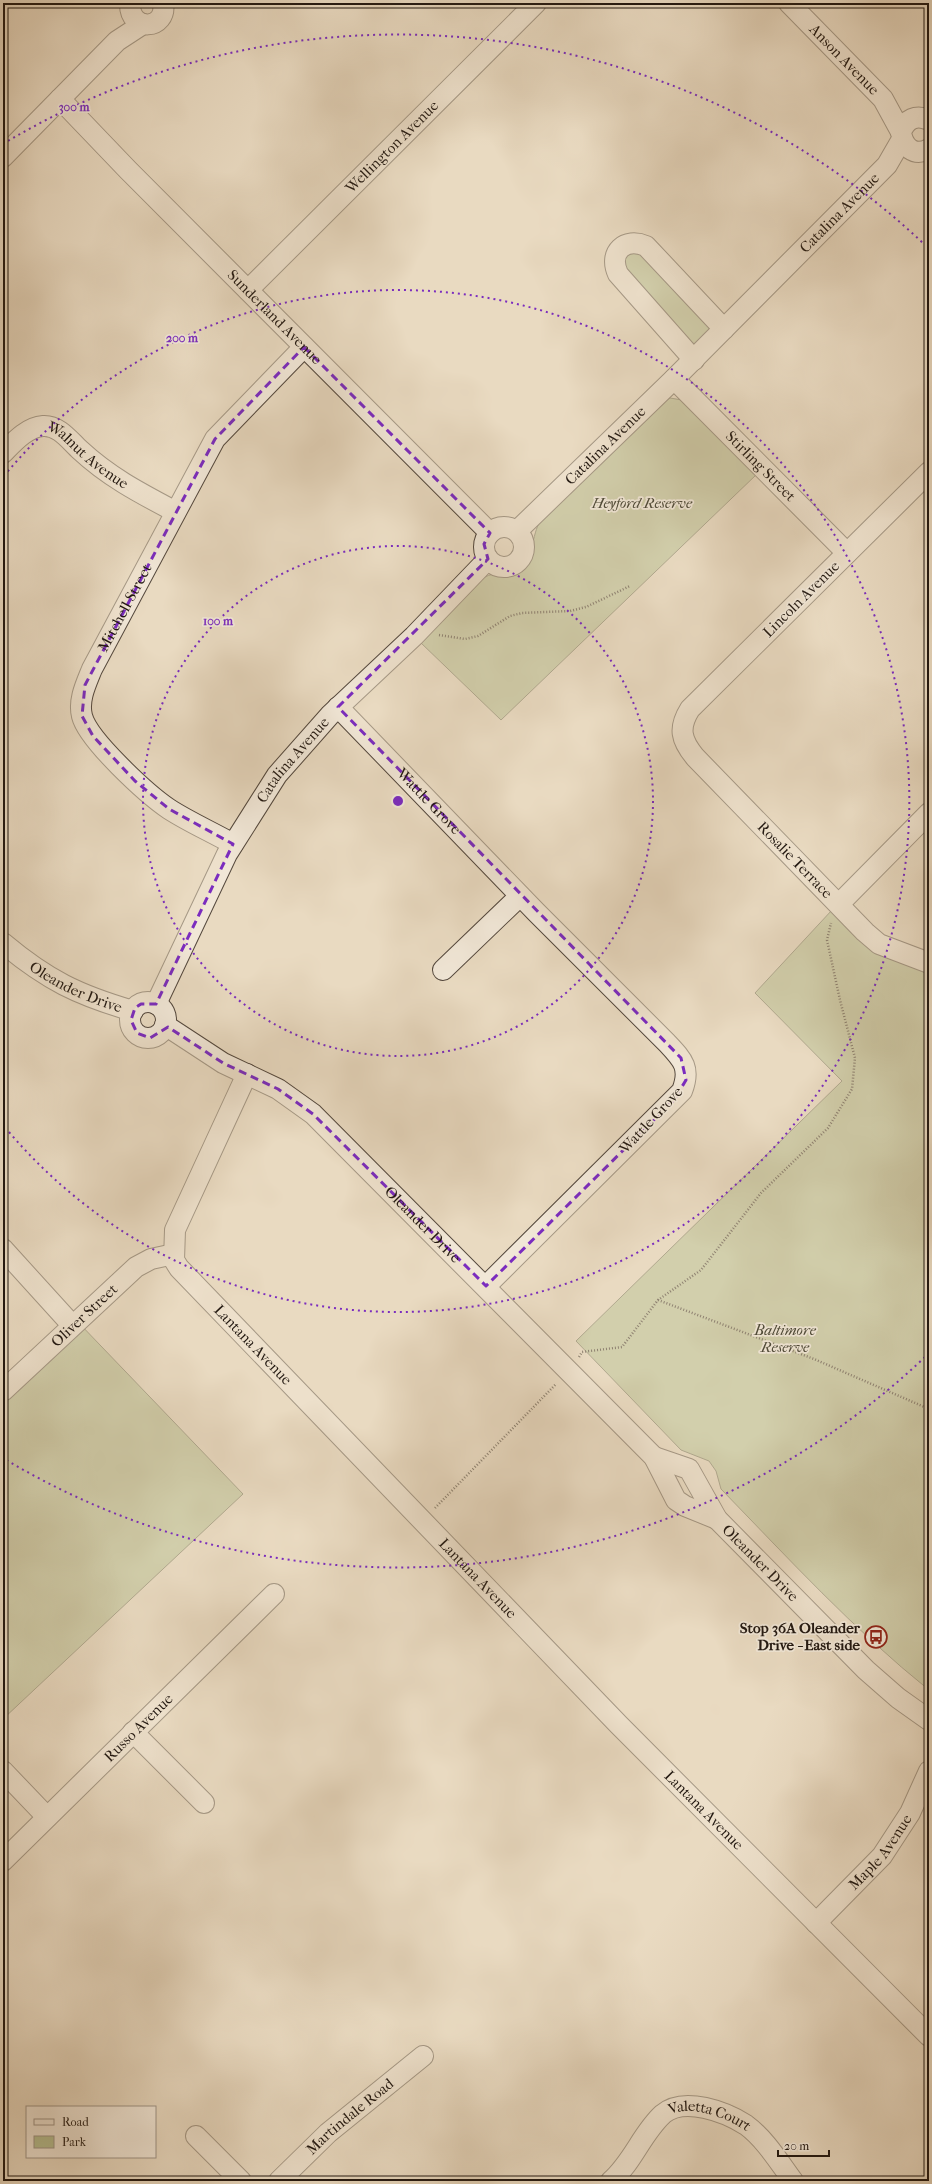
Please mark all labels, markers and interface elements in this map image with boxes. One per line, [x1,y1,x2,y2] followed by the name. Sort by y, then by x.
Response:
[805,20,883,99] street label: Anson Avenue
[341,96,442,198] street label: Wellington Avenue
[59,100,90,115] text: 300 m
[796,169,883,256] street label: Catalina Avenue
[224,266,326,369] street label: Sunderland Avenue
[166,331,199,345] text: 200 m
[561,402,650,489] street label: Catalina Avenue
[44,417,132,493] street label: Walnut Avenue
[722,427,800,506] street label: Stirling Street
[591,494,693,512] park label: Heyford Reserve
[759,557,843,641] street label: Lincoln Avenue
[94,560,156,655] street label: Mitchell Street
[203,614,234,628] text: 100 m
[253,713,333,806] street label: Catalina Avenue
[392,764,465,838] street label: Wattle Grove
[391,794,405,808] centre of rings
[754,818,837,902] street label: Rosalie Terrace
[26,957,125,1016] street label: Oleander Drive
[615,1082,687,1158] street label: Wattle Grove
[381,1182,465,1267] street label: Oleander Drive
[47,1280,122,1351] street label: Oliver Street
[210,1301,296,1389] street label: Lantana Avenue
[753,1321,817,1356] park label: Baltimore Reserve
[719,1521,803,1606] street label: Oleander Drive
[435,1534,521,1623] street label: Lantana Avenue
[740,1619,861,1654] place label: Stop 36A Oleander Drive - East side
[863,1624,889,1650] bus stop icon: Stop 36A Oleander Drive - East side
[100,1689,177,1765] street label: Russo Avenue
[661,1767,748,1854] street label: Lantana Avenue
[845,1811,916,1894] street label: Maple Avenue
[302,2074,398,2158] street label: Martindale Road
[665,2097,755,2135] street label: Valetta Court
[26,2106,156,2158] legend
[62,2115,89,2129] text: Road
[778,2132,829,2158] scale bar
[62,2135,87,2149] text: Park
[784,2139,809,2153] text: 20 m

